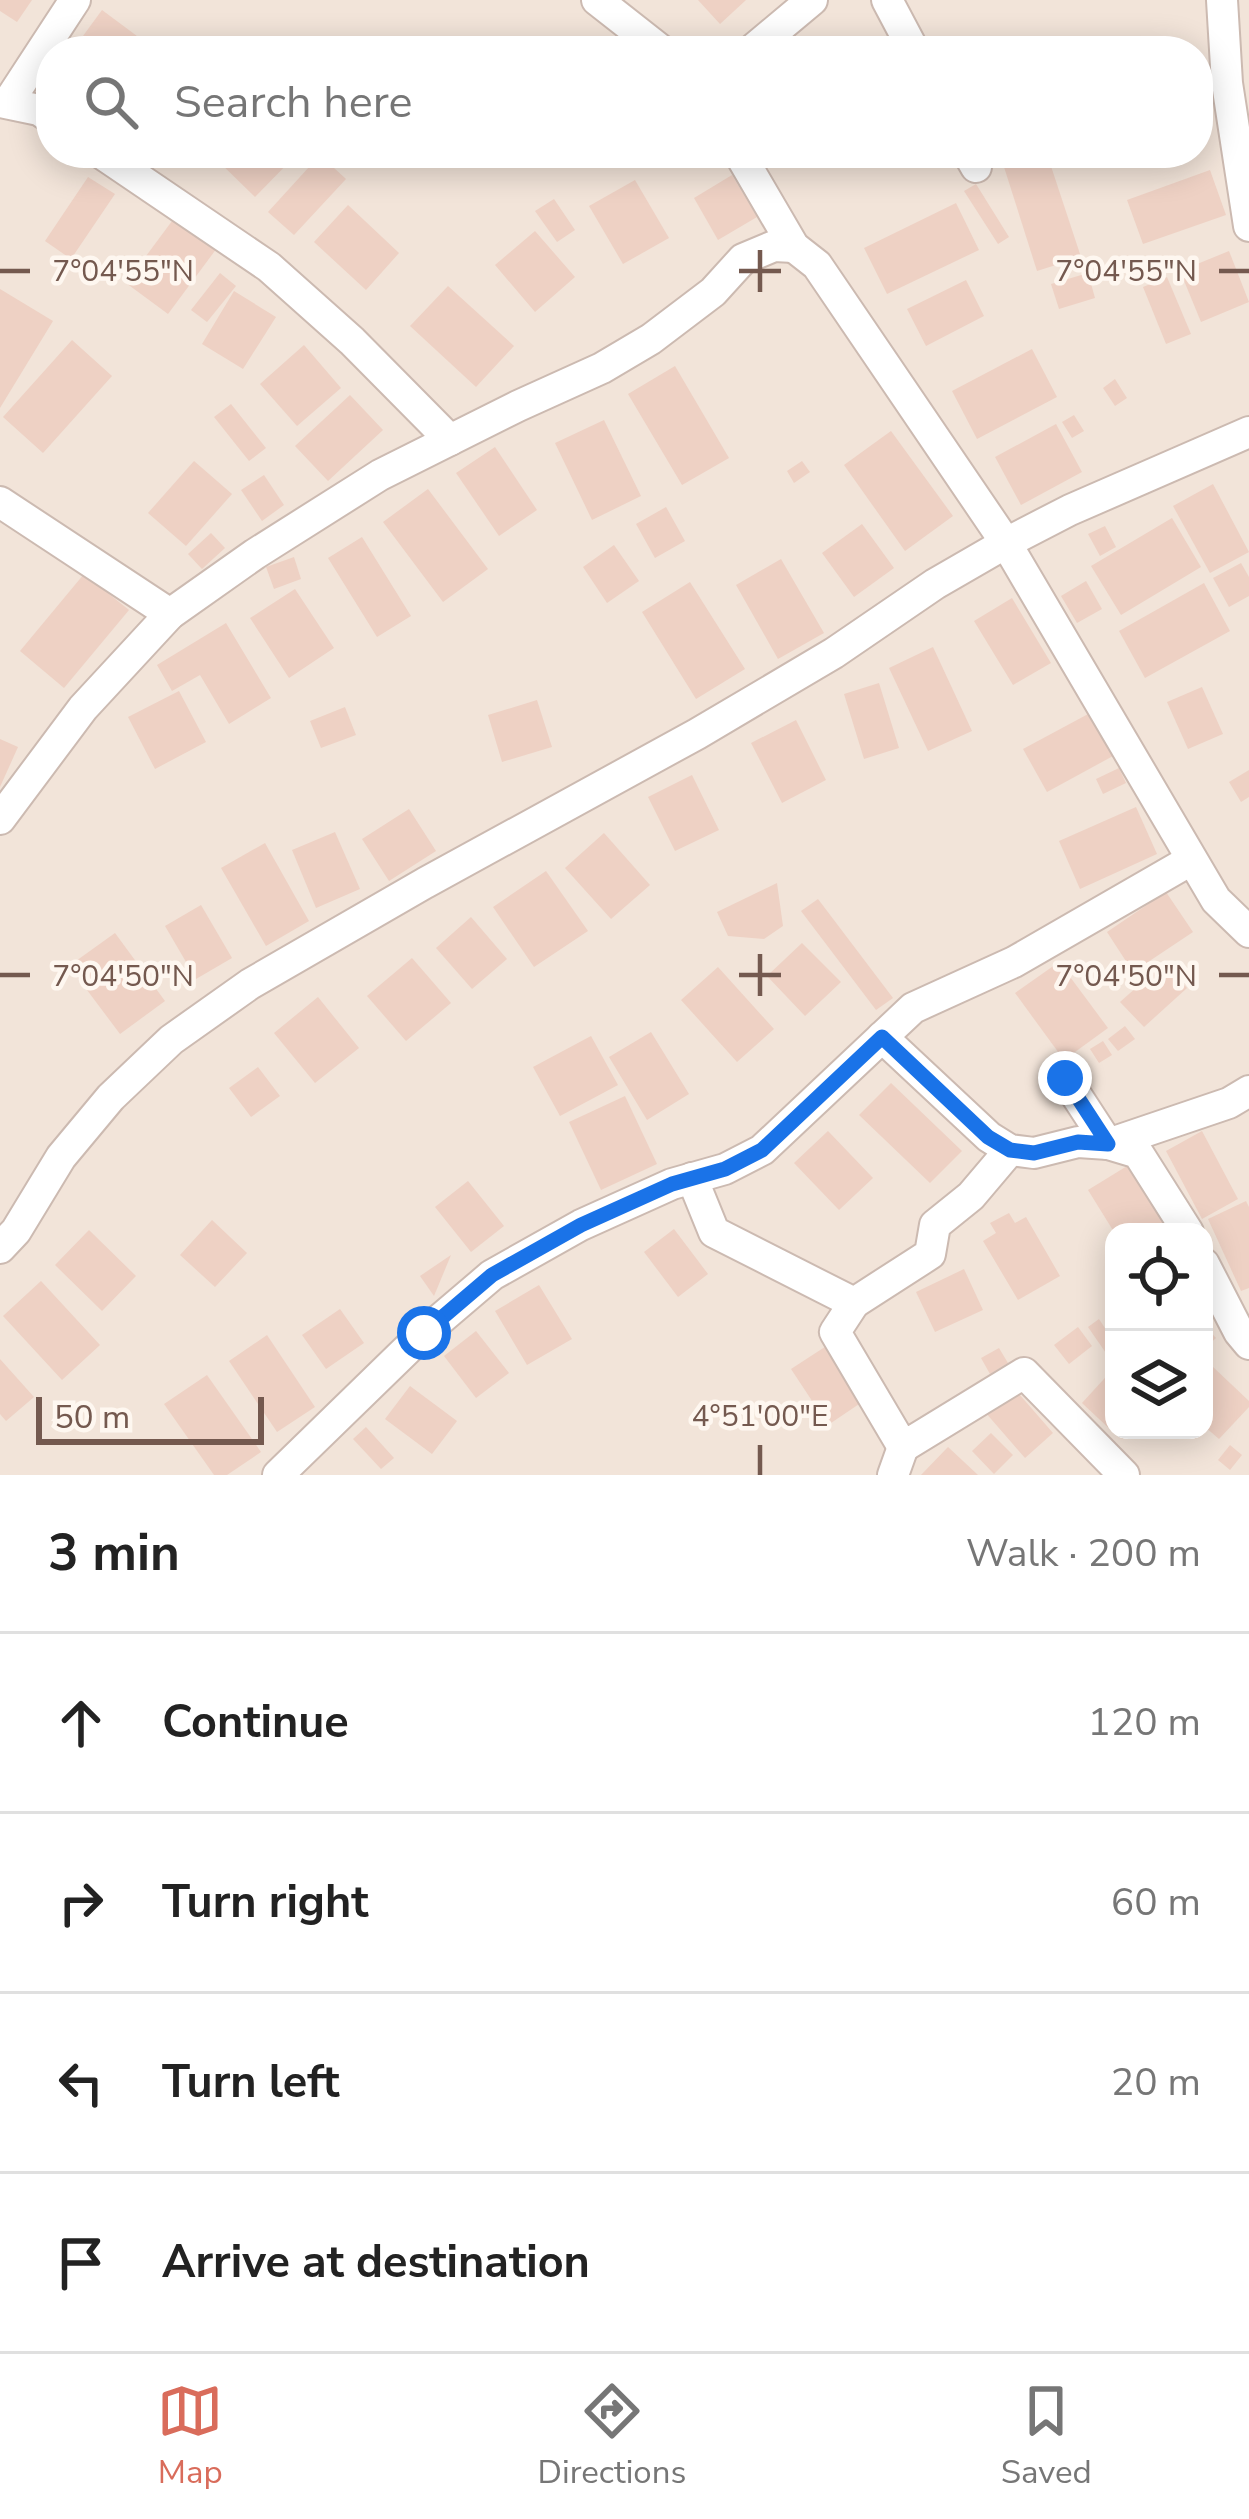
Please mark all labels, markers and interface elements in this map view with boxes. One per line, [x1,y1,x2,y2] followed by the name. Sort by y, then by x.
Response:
[36,36,1213,168] search box
[78,69,144,135] icon: search
[174,72,413,133] text: Search here
[52,251,194,292] text: 7°04'55"N
[1055,251,1197,292] text: 7°04'55"N
[52,956,194,997] text: 7°04'50"N
[1055,956,1197,997] text: 7°04'50"N
[1038,1051,1092,1105] route end
[1105,1223,1213,1439] map controls
[1105,1223,1213,1331] button: locate
[397,1306,451,1360] route start
[1105,1331,1213,1439] button: layers
[36,1391,264,1444] scale bar
[54,1395,130,1440] text: 50 m
[692,1396,828,1437] text: 4°51'00"E
[48,1518,180,1588] text: 3 min
[966,1527,1201,1580] text: Walk · 200 m
[48,1690,114,1756] icon: ahead
[162,1692,349,1753] text: Continue
[1087,1696,1201,1749] text: 120 m
[48,1870,114,1936] icon: right
[162,1872,369,1933] text: Turn right
[1111,1876,1201,1929] text: 60 m
[48,2050,114,2116] icon: left
[162,2052,340,2113] text: Turn left
[1111,2056,1201,2109] text: 20 m
[48,2230,114,2296] icon: arrive
[162,2232,590,2293] text: Arrive at destination
[157,2378,223,2495] tab: Map
[538,2378,686,2495] tab: Directions
[1001,2378,1092,2495] tab: Saved

